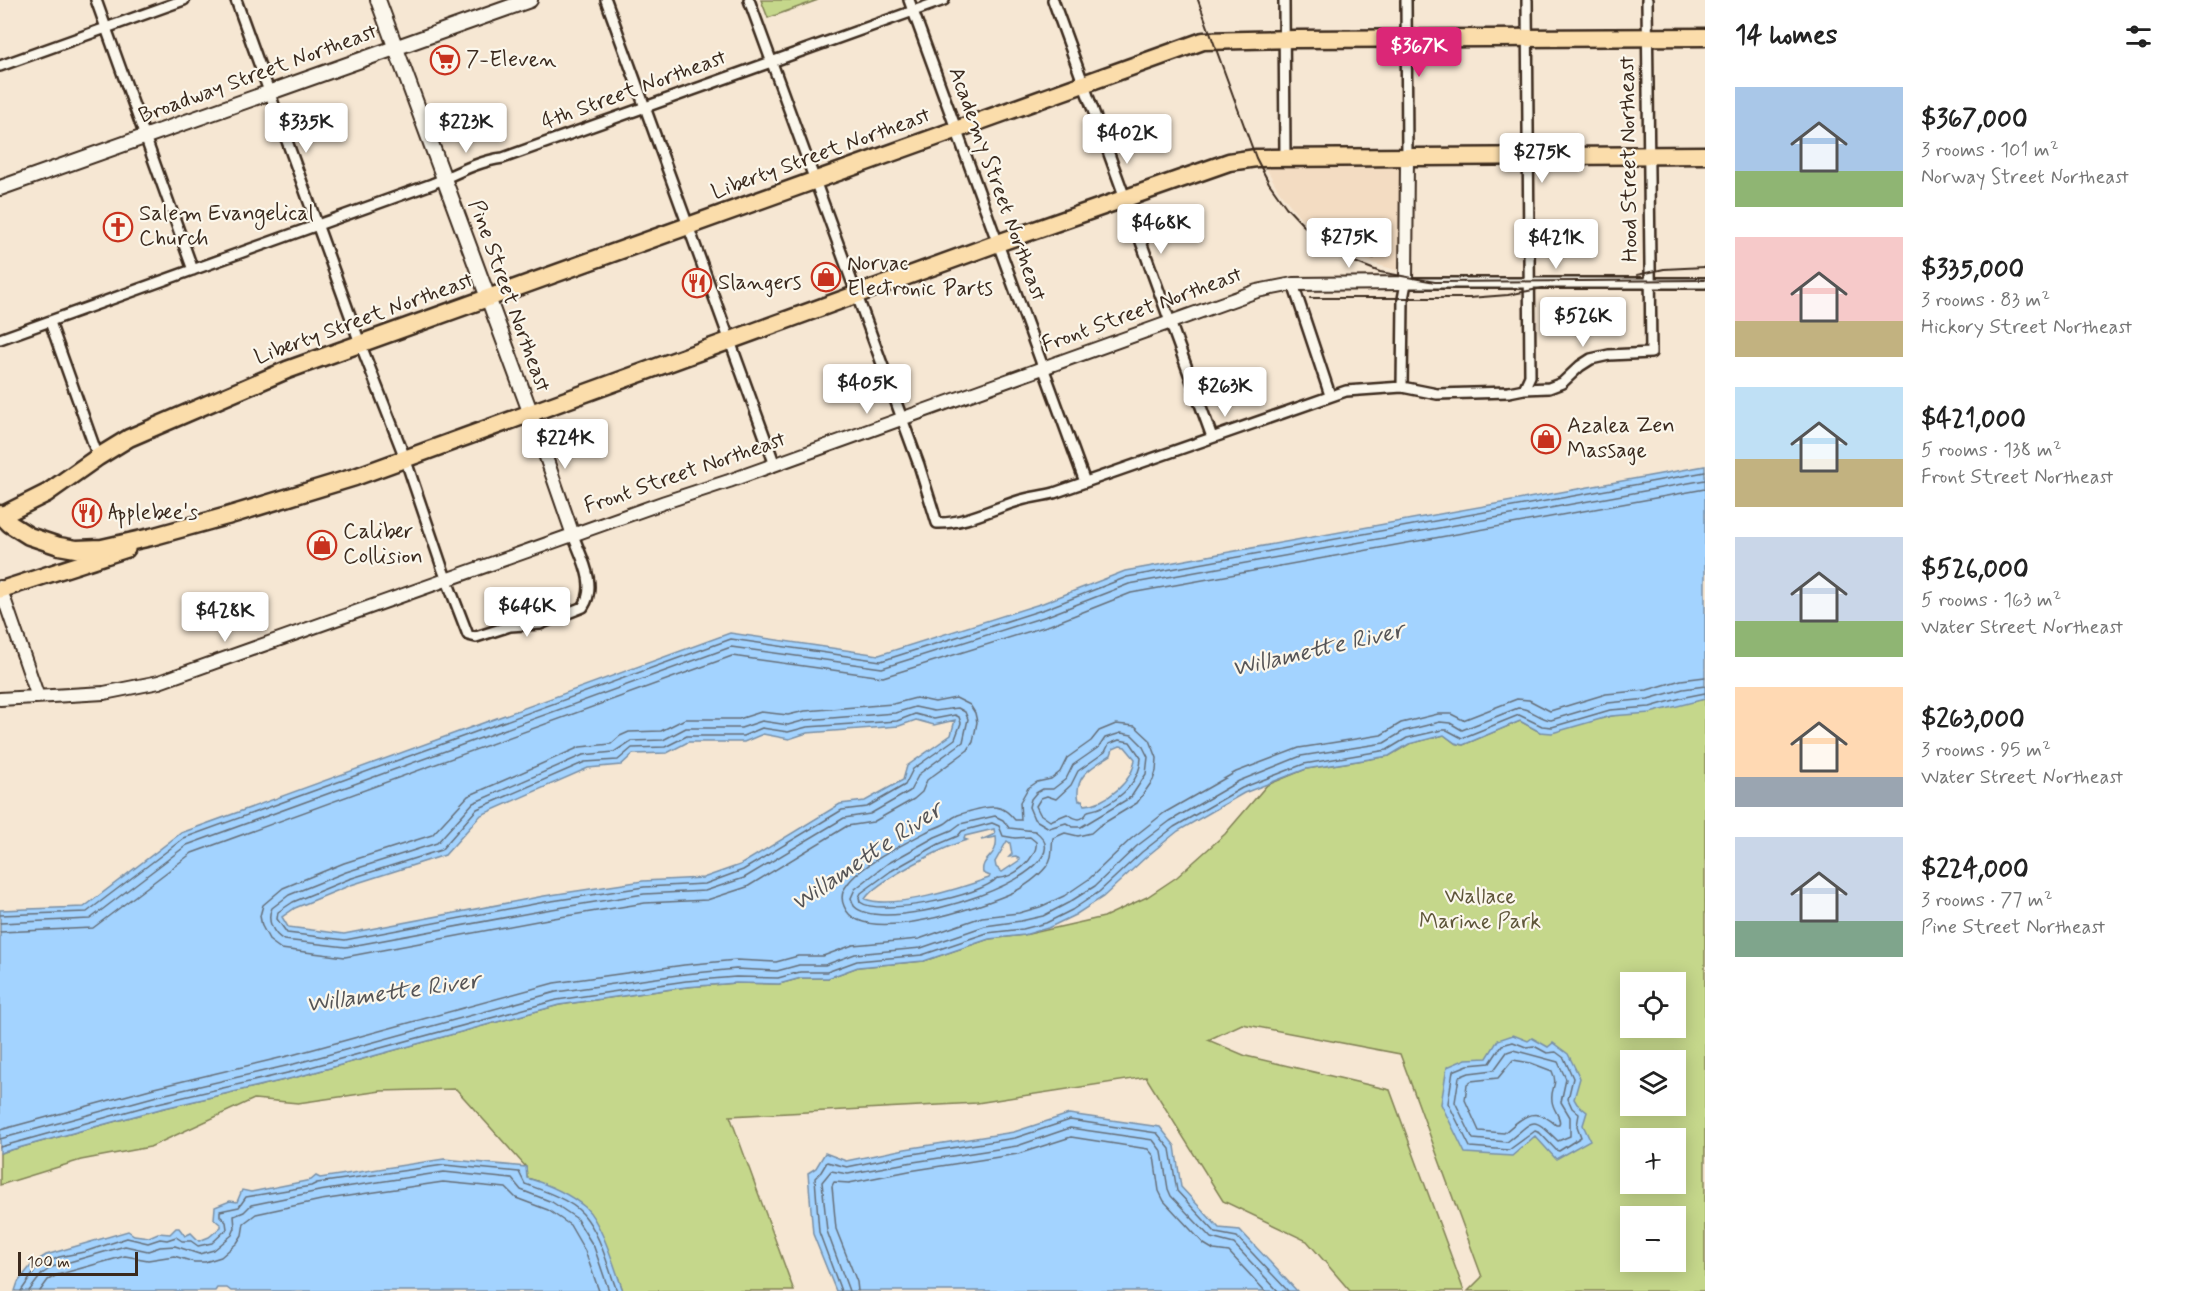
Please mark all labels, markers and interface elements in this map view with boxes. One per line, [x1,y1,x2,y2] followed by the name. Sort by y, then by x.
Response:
[135,18,381,130] street label: Broadway Street Northeast
[1735,19,1837,53] text: 14 homes
[2122,20,2155,53] icon: filters
[1377,27,1461,78] pin: $367K
[1390,33,1448,60] text: $367K
[429,44,461,76] supermarket icon: 7-Eleven
[538,44,730,136] street label: 4th Street Northeast
[466,46,556,74] place label: 7-Eleven
[1613,56,1645,262] street label: Hood Street Northeast
[942,63,1052,305] street label: Academy Street Northeast
[708,101,934,207] street label: Liberty Street Northeast
[264,103,348,154] pin: $335K
[424,103,508,154] pin: $223K
[1921,103,2028,137] text: $367,000
[279,109,333,136] text: $335K
[439,109,493,136] text: $223K
[1783,111,1855,183] icon: home
[1085,114,1169,165] pin: $402K
[1097,120,1157,147] text: $402K
[1500,133,1584,184] pin: $275K
[1921,137,2059,164] text: 3 rooms · 101 m²
[1514,139,1570,166] text: $275K
[1921,164,2129,191] text: Norway Street Northeast
[461,196,557,396] street label: Pine Street Northeast
[139,200,314,253] place label: Salem Evangelical Church
[1119,204,1203,255] pin: $468K
[1131,210,1191,237] text: $468K
[102,211,134,243] church icon: Salem Evangelical Church
[1307,218,1391,269] pin: $275K
[1514,219,1598,270] pin: $421K
[1321,224,1377,251] text: $275K
[1528,225,1584,252] text: $421K
[847,250,993,303] place label: Norvac Electronic Parts
[1921,253,2024,287] text: $335,000
[810,261,842,293] shop icon: Norvac Electronic Parts
[1038,261,1246,359] street label: Front Street Northeast
[1783,261,1855,333] icon: home
[251,266,477,372] street label: Liberty Street Northeast
[681,267,713,299] restaurant icon: Slangers
[718,269,802,298] place label: Slangers
[1921,287,2050,314] text: 3 rooms · 83 m²
[1541,297,1625,348] pin: $526K
[1554,303,1612,330] text: $526K
[1921,314,2132,341] text: Hickory Street Northeast
[825,364,909,415] pin: $405K
[1183,367,1267,418] pin: $263K
[837,370,897,397] text: $405K
[1198,373,1252,400] text: $263K
[1921,403,2026,437] text: $421,000
[1783,411,1855,483] icon: home
[1567,412,1675,466] place label: Azalea Zen Massage
[523,419,607,470] pin: $224K
[1530,423,1562,455] shop icon: Azalea Zen Massage
[536,425,594,452] text: $224K
[580,425,790,521] street label: Front Street Northeast
[1921,437,2062,464] text: 5 rooms · 138 m²
[1921,464,2113,491] text: Front Street Northeast
[71,497,103,529] restaurant icon: Applebee's
[108,499,198,529] place label: Applebee's
[343,518,423,571] place label: Caliber Collision
[306,529,338,561] shop icon: Caliber Collision
[1921,553,2029,587] text: $526,000
[1783,561,1855,633] icon: home
[485,587,569,638] pin: $646K
[1921,587,2061,614] text: 5 rooms · 163 m²
[183,592,267,643] pin: $428K
[498,593,556,620] text: $646K
[196,598,254,625] text: $428K
[1229,614,1411,685] water label: Willamette River
[1921,614,2123,641] text: Water Street Northeast
[1921,703,2025,737] text: $263,000
[1783,711,1855,783] icon: home
[1921,737,2051,764] text: 3 rooms · 95 m²
[1921,764,2123,791] text: Water Street Northeast
[785,793,952,919] water label: Willamette River
[1921,853,2029,887] text: $224,000
[1783,861,1855,933] icon: home
[1419,883,1541,936] park label: Wallace Marine Park
[1921,887,2053,914] text: 3 rooms · 77 m²
[1921,914,2105,941] text: Pine Street Northeast
[304,965,486,1021] water label: Willamette River
[1620,972,1686,1272] map controls
[1620,972,1686,1038] button: locate
[1620,1050,1686,1116] button: layers
[1620,1128,1686,1194] button: +
[1620,1206,1686,1272] button: −
[18,1249,138,1276] scale bar
[27,1252,70,1273] text: 100 m

